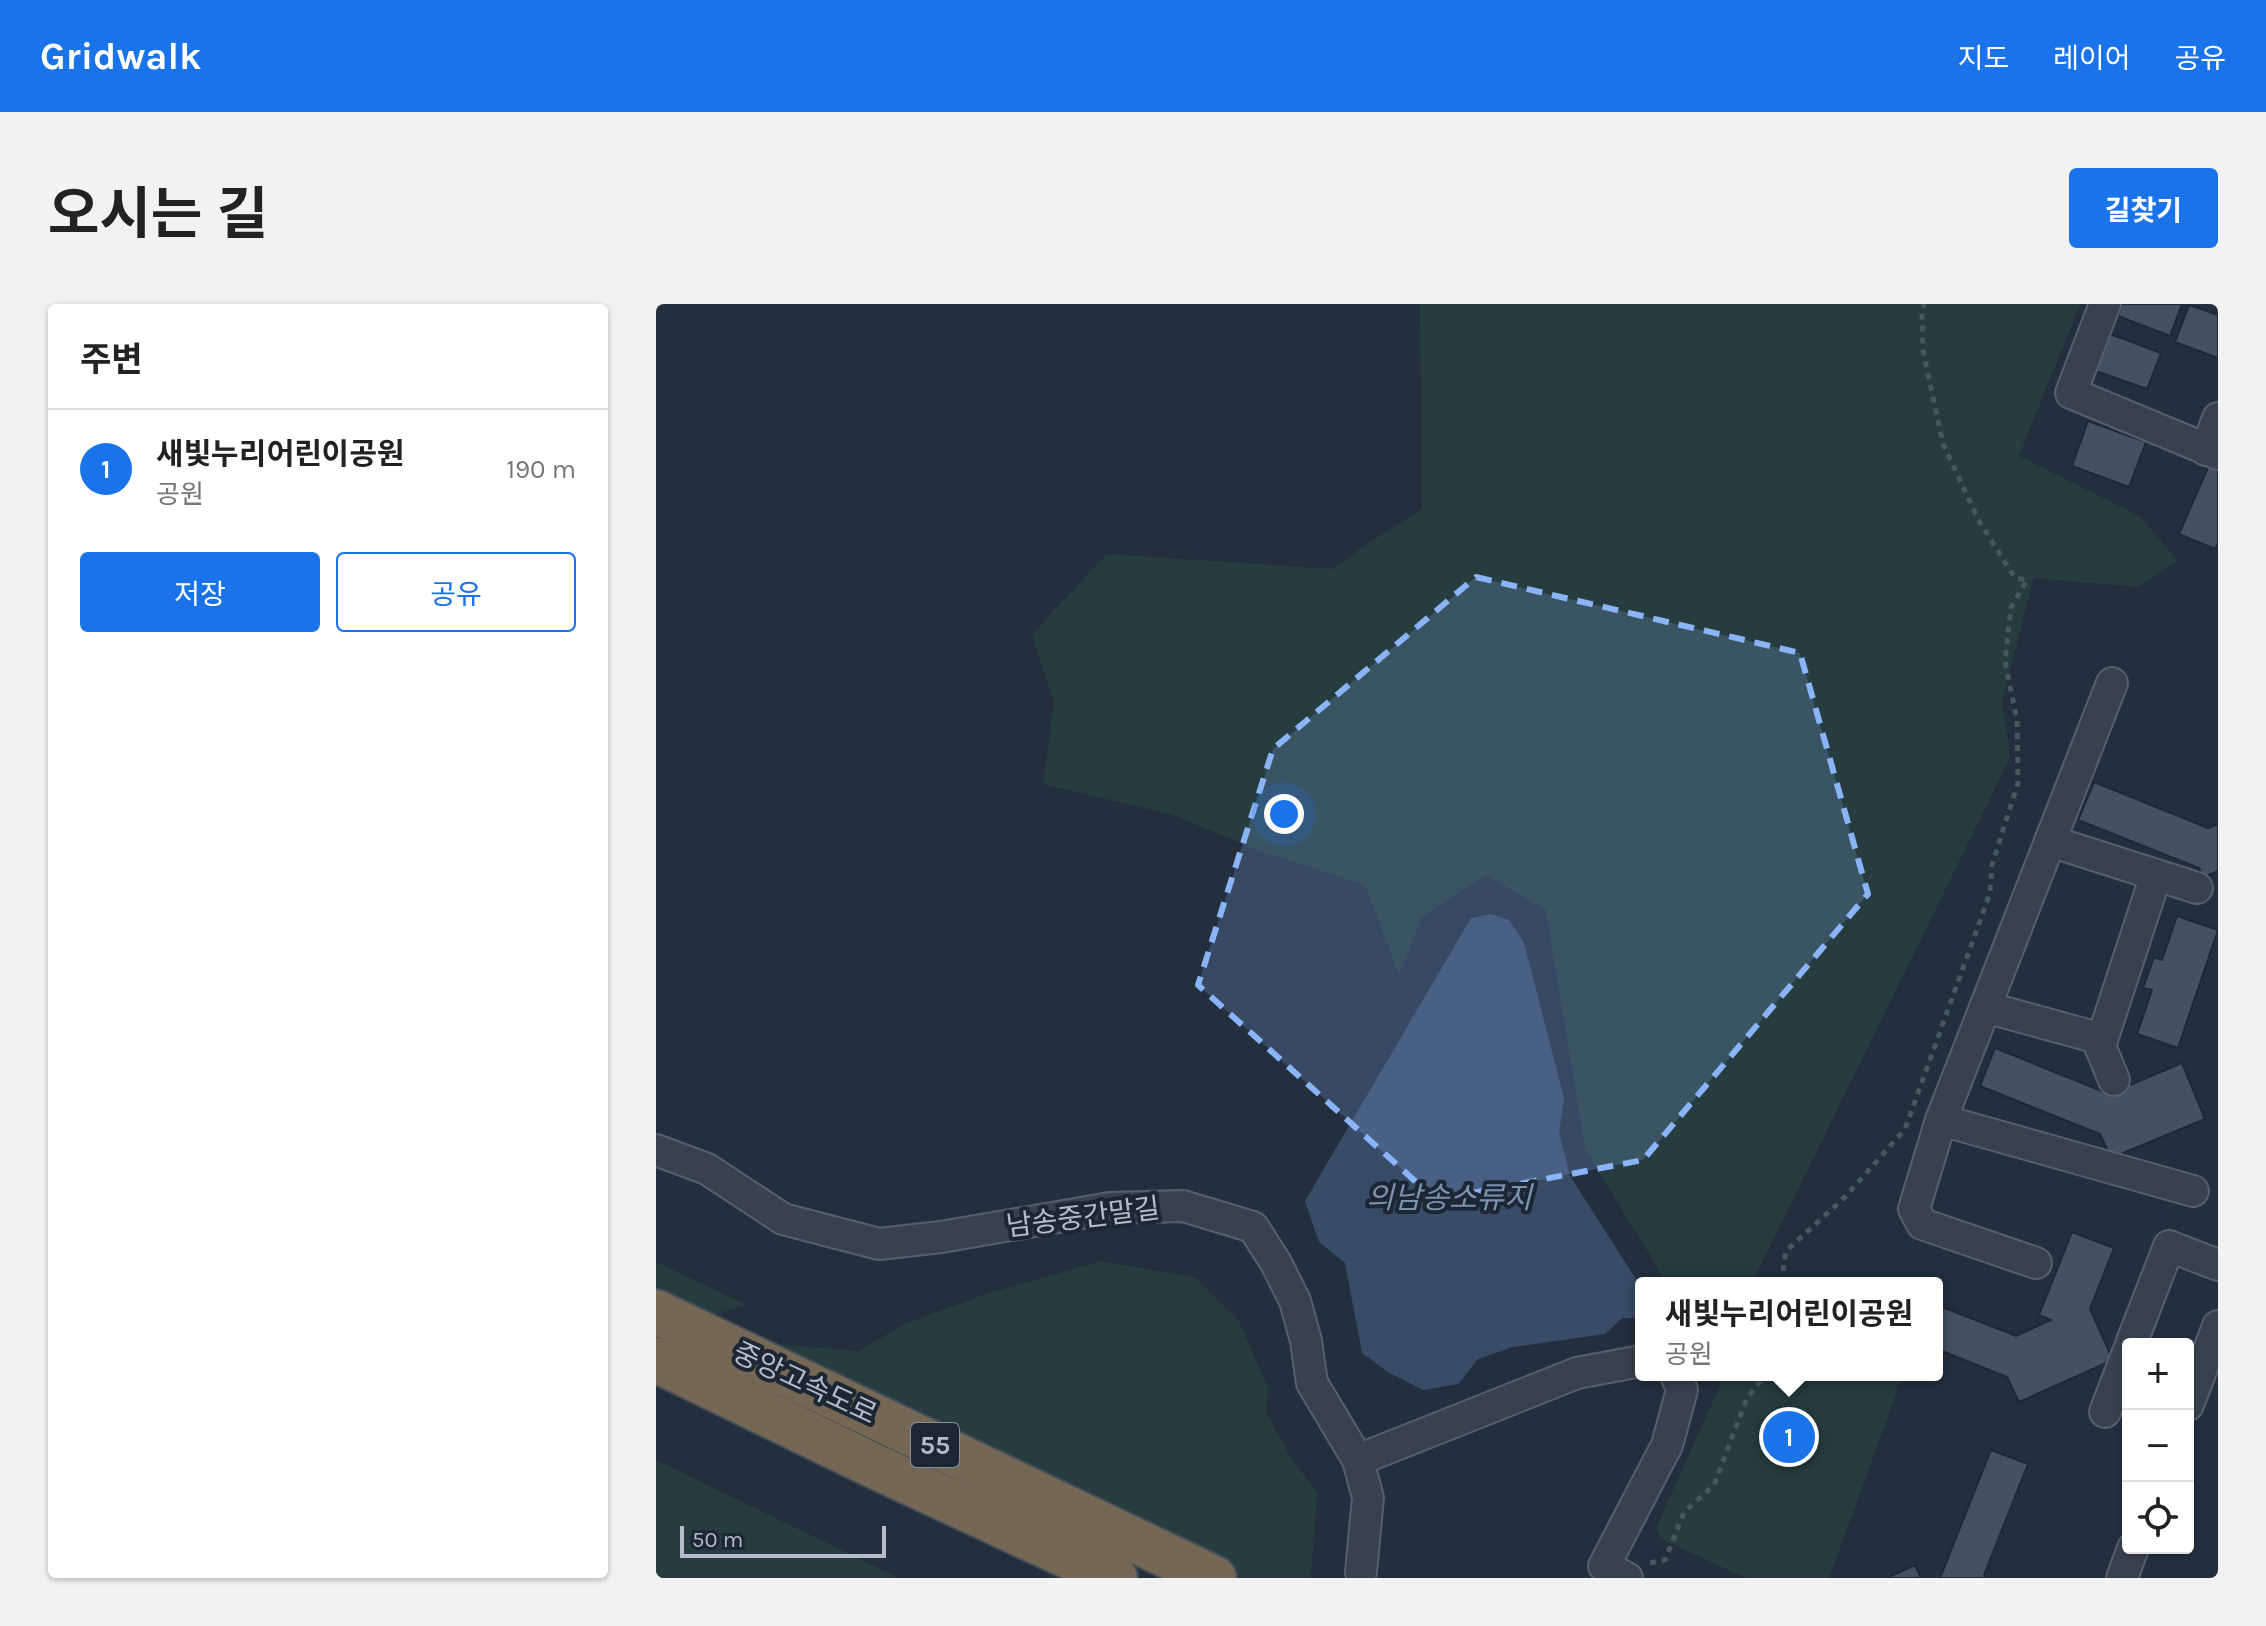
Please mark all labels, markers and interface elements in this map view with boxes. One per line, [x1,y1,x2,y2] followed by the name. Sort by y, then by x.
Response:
[40,34,202,79] text: Gridwalk
[1958,42,2009,75] text: 지도
[2053,42,2130,75] text: 레이어
[2174,42,2226,75] text: 공유
[2069,168,2218,248] button: 길찾기
[48,182,268,247] text: 오시는 길
[80,340,143,380] text: 주변
[156,436,404,472] text: 새빛누리어린이공원
[101,454,111,485] text: 1
[506,454,576,485] text: 190 m
[156,479,204,510] text: 공원
[80,552,320,632] button: 저장
[336,552,576,632] button: 공유
[1264,794,1304,834] your location
[1366,1180,1534,1216] water label: 의남송소류지
[1004,1191,1162,1243] street label: 남송중간말길
[1635,1277,1943,1381] popup
[1665,1296,1913,1332] text: 새빛누리어린이공원
[728,1335,882,1431] street label: 중앙고속도로
[2122,1338,2194,1554] map controls
[2122,1338,2194,1410] button: +
[1665,1339,1713,1370] text: 공원
[1763,1407,1815,1467] pin: 1
[2122,1410,2194,1482] button: −
[911,1423,959,1467] road number: 55
[2122,1482,2194,1554] button: locate
[680,1522,886,1558] scale bar
[692,1527,743,1553] text: 50 m

